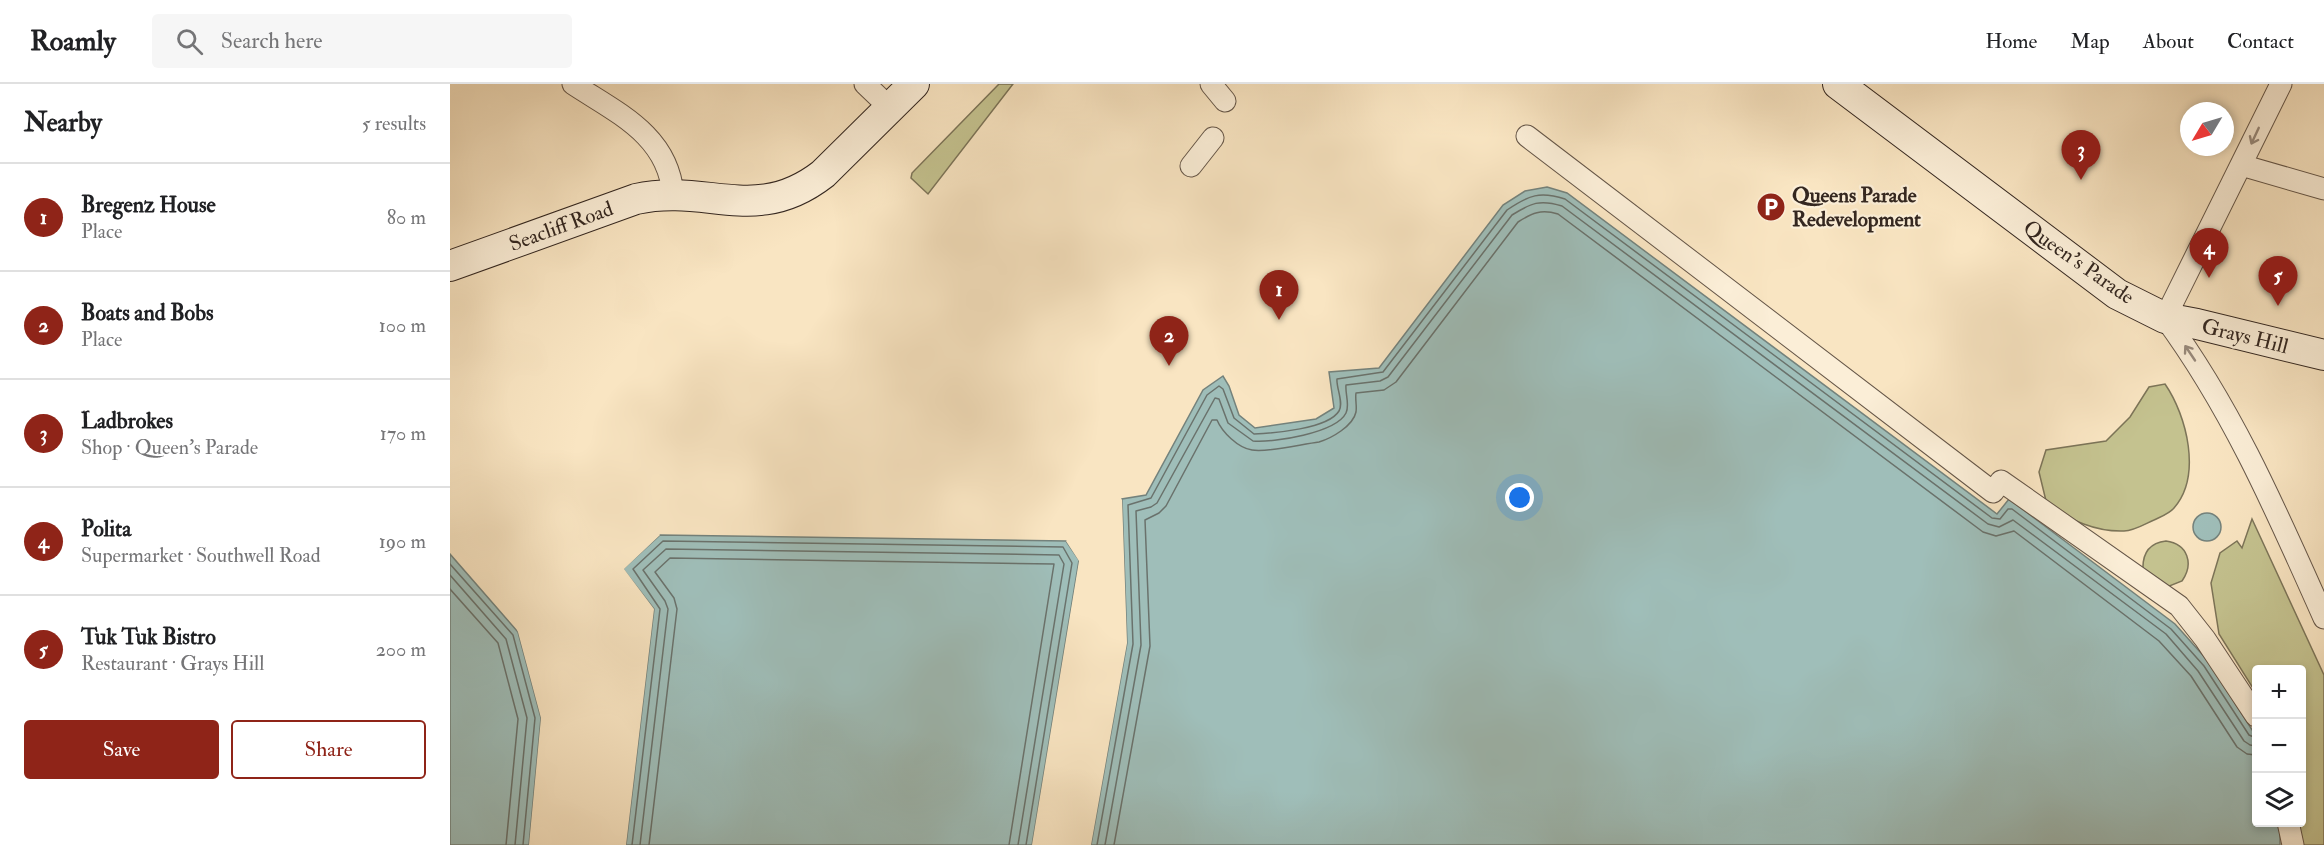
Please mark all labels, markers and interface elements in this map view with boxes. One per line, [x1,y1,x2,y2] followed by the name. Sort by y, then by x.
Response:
[152,14,572,68] search box
[30,24,116,59] text: Roamly
[173,25,206,58] icon: search
[221,27,323,55] text: Search here
[1985,28,2037,55] text: Home
[2070,28,2110,55] text: Map
[2143,28,2194,55] text: About
[2227,28,2294,55] text: Contact
[2180,102,2234,156] north arrow
[24,107,102,139] text: Nearby
[362,111,426,136] text: 5 results
[2249,127,2260,145] one-way arrow
[2062,130,2100,180] pin: 3
[1792,182,1921,233] place label: Queens Parade Redevelopment
[81,191,216,219] text: Bregenz House
[1755,191,1787,223] parking icon: Queens Parade Redevelopment
[505,195,618,258] street label: Seacliff Road
[40,205,47,230] text: 1
[387,205,426,230] text: 80 m
[2018,214,2140,311] street label: Queen's Parade
[81,219,122,244] text: Place
[2190,228,2228,278] pin: 4
[2258,256,2298,306] pin: 5
[1260,270,1298,320] pin: 1
[81,299,213,327] text: Boats and Bobs
[38,313,49,338] text: 2
[379,313,426,338] text: 100 m
[2199,313,2292,360] street label: Grays Hill
[1150,316,1188,366] pin: 2
[81,327,122,352] text: Place
[2184,345,2196,361] one-way arrow
[81,407,173,435] text: Ladbrokes
[40,421,47,446] text: 3
[380,421,426,446] text: 170 m
[81,435,258,460] text: Shop · Queen's Parade
[1505,483,1534,512] your location
[81,515,131,543] text: Polita
[38,529,49,554] text: 4
[379,529,426,554] text: 190 m
[81,543,320,568] text: Supermarket · Southwell Road
[81,623,216,651] text: Tuk Tuk Bistro
[39,637,48,662] text: 5
[376,637,426,662] text: 200 m
[81,651,264,676] text: Restaurant · Grays Hill
[2252,665,2306,827] map controls
[2252,665,2306,719] button: +
[2252,719,2306,773] button: −
[24,720,219,779] button: Save
[231,720,426,779] button: Share
[2252,773,2306,827] button: layers

